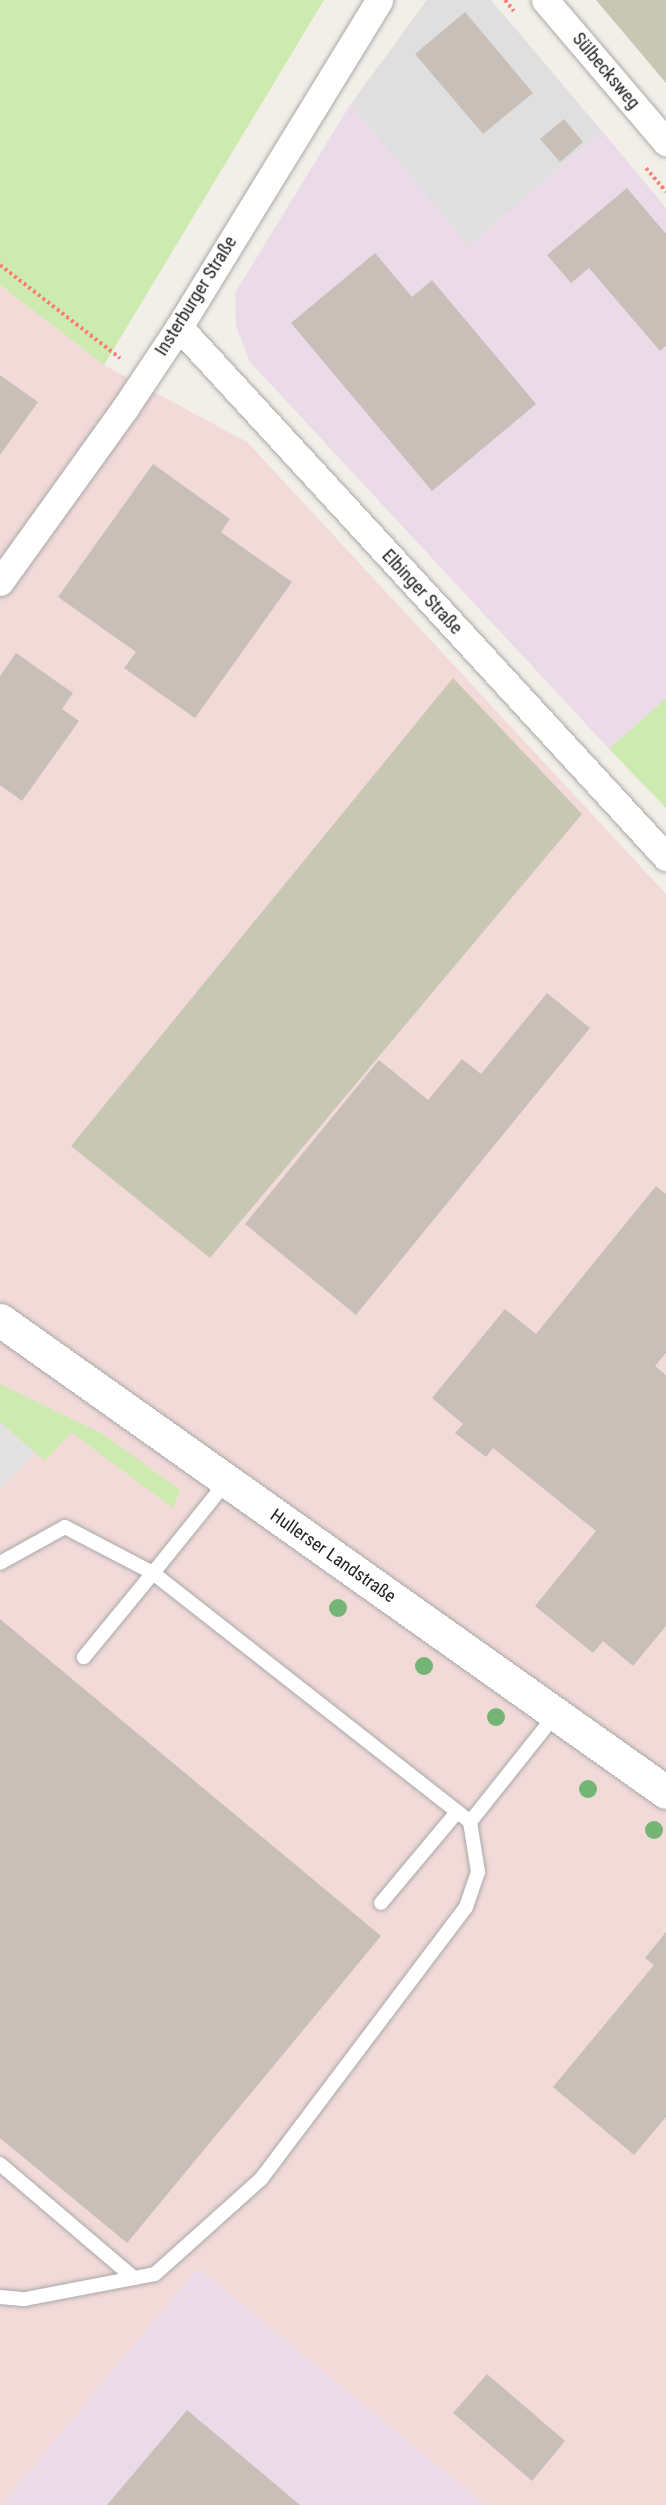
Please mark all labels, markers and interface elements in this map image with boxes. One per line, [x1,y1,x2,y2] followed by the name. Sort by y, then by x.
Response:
[568,28,644,114] street label: Sülbecksweg
[151,232,241,360] street label: Insterburger Straße
[377,545,467,639] street label: Elbinger Straße
[266,1505,400,1607] street label: Hullerser Landstraße

